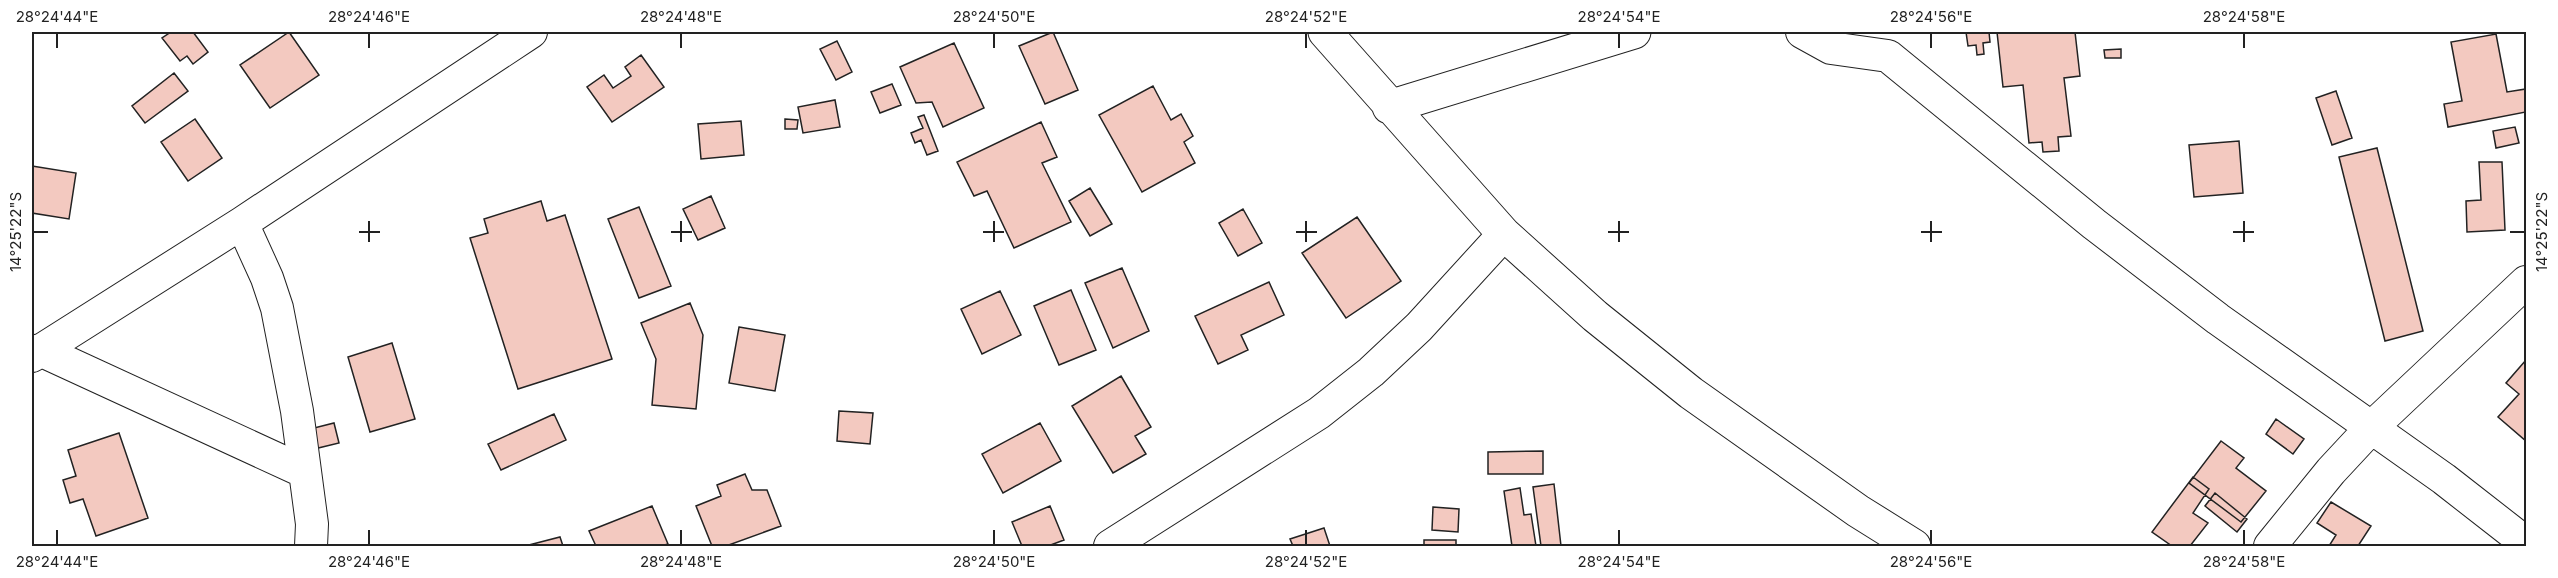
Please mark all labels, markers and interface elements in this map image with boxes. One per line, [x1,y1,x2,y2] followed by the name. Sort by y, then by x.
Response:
[16,7,98,26] text: 28°24'44"E
[328,7,410,26] text: 28°24'46"E
[640,7,722,26] text: 28°24'48"E
[953,7,1035,26] text: 28°24'50"E
[1265,7,1347,26] text: 28°24'52"E
[1578,7,1660,26] text: 28°24'54"E
[1890,7,1972,26] text: 28°24'56"E
[2203,7,2285,26] text: 28°24'58"E
[6,192,25,272] text: 14°25'22"S
[2532,192,2551,272] text: 14°25'22"S
[16,552,98,571] text: 28°24'44"E
[328,552,410,571] text: 28°24'46"E
[640,552,722,571] text: 28°24'48"E
[953,552,1035,571] text: 28°24'50"E
[1265,552,1347,571] text: 28°24'52"E
[1578,552,1660,571] text: 28°24'54"E
[1890,552,1972,571] text: 28°24'56"E
[2203,552,2285,571] text: 28°24'58"E

